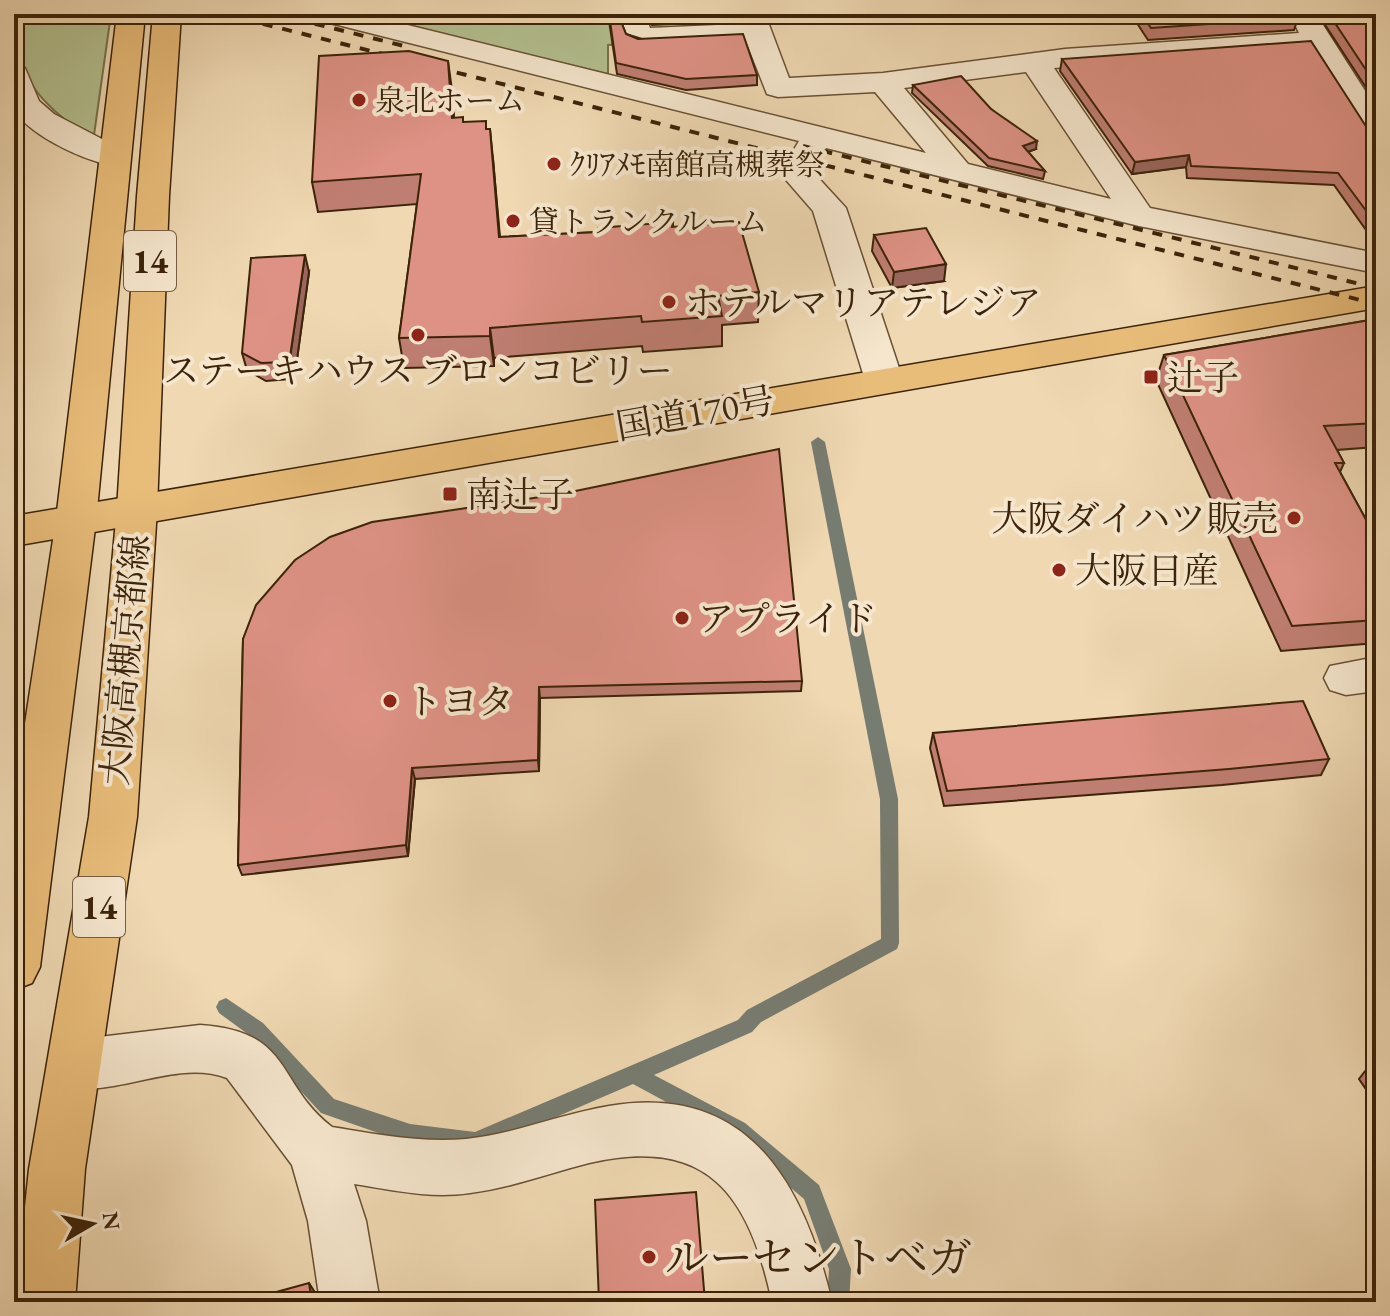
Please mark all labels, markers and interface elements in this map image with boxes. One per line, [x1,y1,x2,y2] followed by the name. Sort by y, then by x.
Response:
[375,81,525,120] place label: 泉北ホーム
[350,91,368,109] marker: 泉北ホーム
[570,145,825,184] place label: ｸﾘｱﾒﾓ南館高槻葬祭
[545,155,563,173] marker: ｸﾘｱﾒﾓ南館高槻葬祭
[529,202,768,241] place label: 貸トランクルーム
[504,212,522,230] marker: 貸トランクルーム
[124,231,176,291] road number: 14
[685,279,1042,326] place label: ホテルマリアテレジア
[660,293,678,311] marker: ホテルマリアテレジア
[409,326,427,344] marker: ステーキハウス ブロンコビリー
[163,347,673,394] place label: ステーキハウス ブロンコビリー
[1167,354,1239,401] place label: 辻子
[1142,368,1160,386] marker: 辻子
[612,376,778,450] street label: 国道170号
[466,471,574,518] place label: 南辻子
[441,485,459,503] marker: 南辻子
[991,495,1278,542] place label: 大阪ダイハツ販売
[1285,509,1303,527] marker: 大阪ダイハツ販売
[91,532,159,788] street label: 大阪高槻京都線
[1075,547,1219,594] place label: 大阪日産
[1050,561,1068,579] marker: 大阪日産
[698,595,877,642] place label: アプライド
[673,609,691,627] marker: アプライド
[406,678,514,725] place label: トヨタ
[381,692,399,710] marker: トヨタ
[73,877,125,937] road number: 14
[52,1184,132,1264] north arrow
[96,1210,127,1232] text: N
[665,1229,972,1286] place label: ルーセントベガ
[640,1248,658,1266] marker: ルーセントベガ

